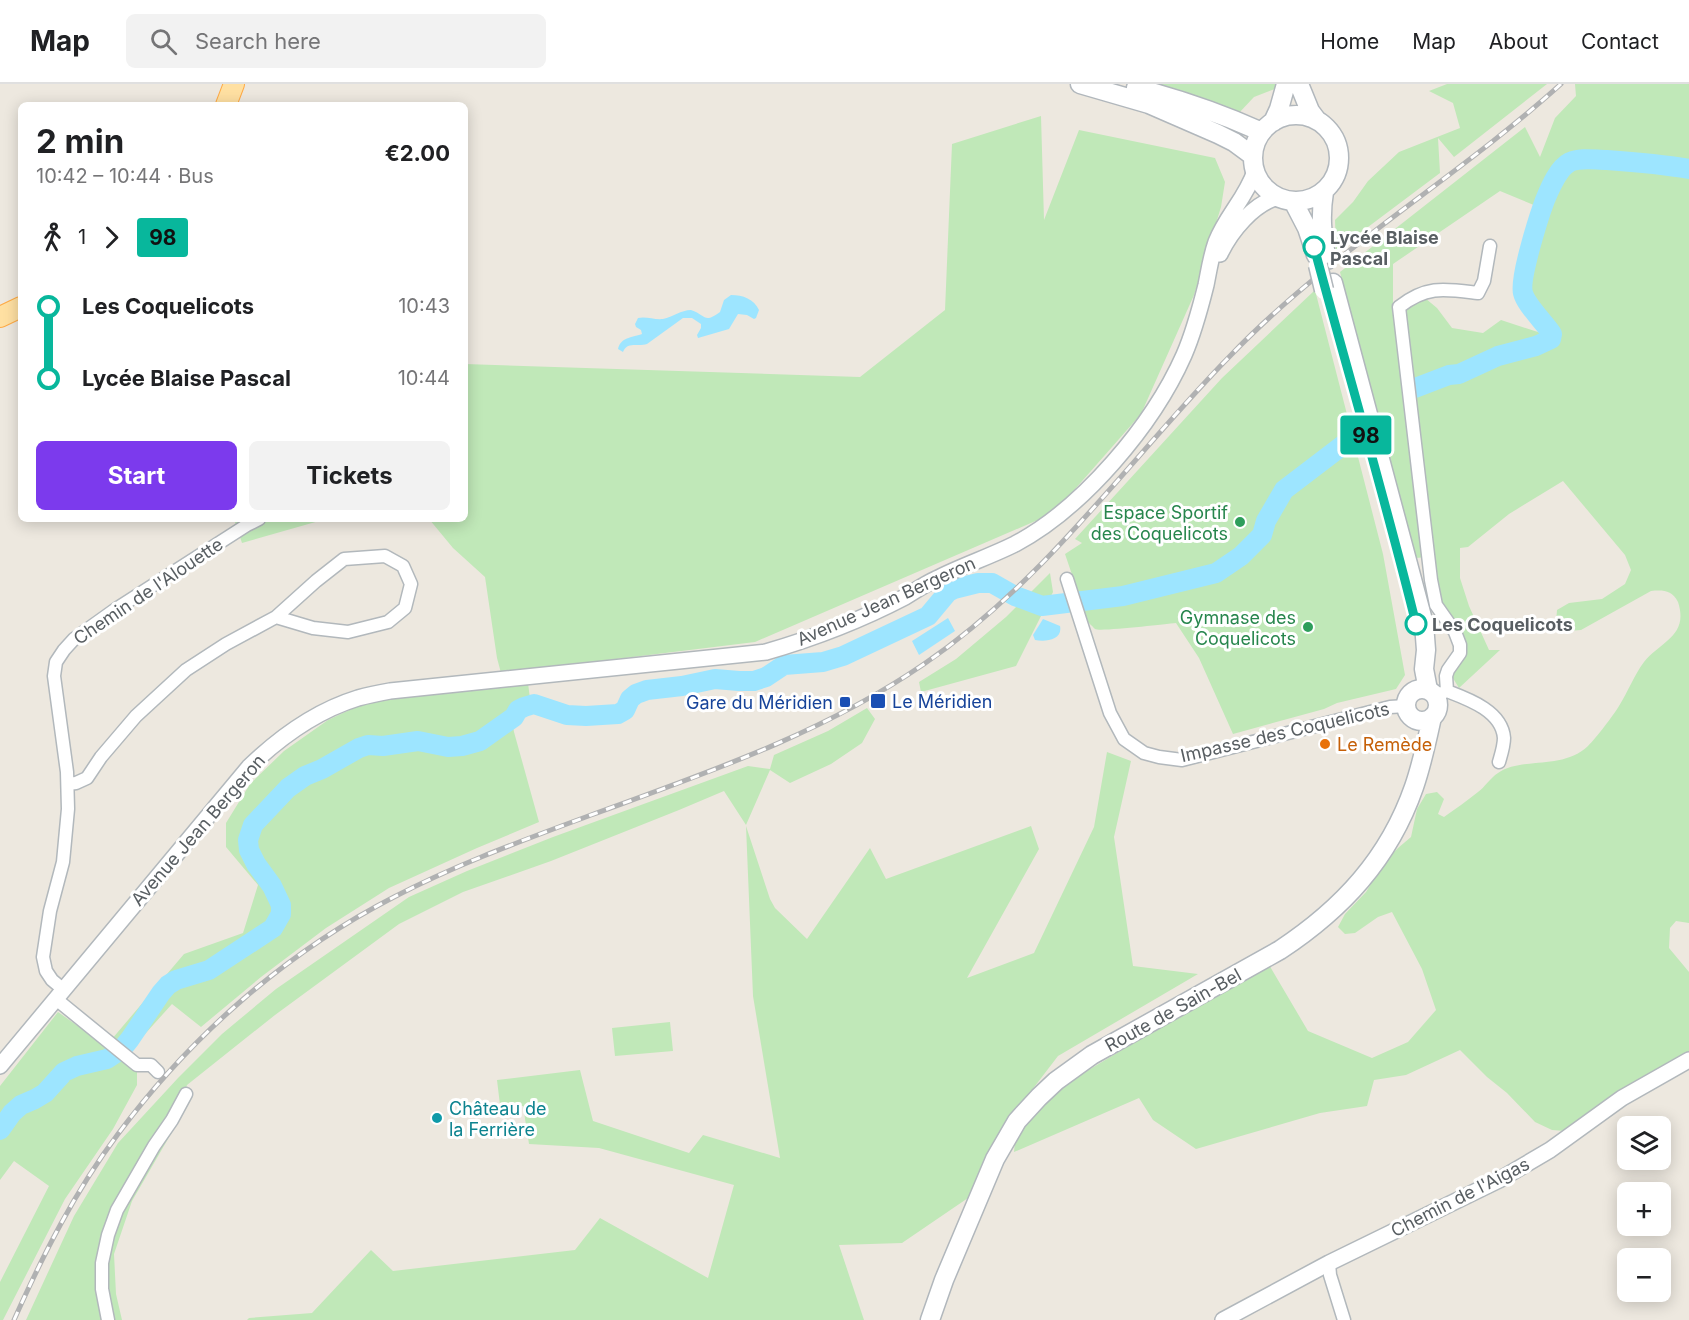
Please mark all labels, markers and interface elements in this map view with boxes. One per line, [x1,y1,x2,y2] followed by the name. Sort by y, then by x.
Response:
[126,14,546,68] search box
[30,24,90,58] text: Map
[147,25,180,58] icon: search
[195,28,321,54] text: Search here
[1320,29,1379,54] text: Home
[1412,29,1456,54] text: Map
[1489,29,1548,54] text: About
[1581,29,1659,54] text: Contact
[36,121,124,161] text: 2 min
[385,140,450,166] text: €2.00
[36,164,214,188] text: 10:42 – 10:44 · Bus
[36,221,69,254] icon: walk
[95,221,128,254] icon: forward
[78,225,86,249] text: 1
[149,225,176,250] text: 98
[1330,227,1439,269] place label: Lycée Blaise Pascal
[1303,236,1325,258] marker: Lycée Blaise Pascal
[82,293,254,319] text: Les Coquelicots
[398,294,450,318] text: 10:43
[82,365,291,391] text: Lycée Blaise Pascal
[398,366,450,390] text: 10:44
[1339,416,1393,454] line badge: 98
[1352,423,1380,448] text: 98
[36,441,237,510] button: Start
[249,441,450,510] button: Tickets
[1091,502,1228,544] place label: Espace Sportif des Coquelicots
[1233,515,1247,529] marker: Espace Sportif des Coquelicots
[69,533,227,649] street label: Chemin de l'Alouette
[793,552,979,650] street label: Avenue Jean Bergeron
[1180,607,1296,649] place label: Gymnase des Coquelicots
[1405,613,1427,635] marker: Les Coquelicots
[1432,614,1573,635] place label: Les Coquelicots
[1301,620,1315,634] marker: Gymnase des Coquelicots
[892,691,992,712] place label: Le Méridien
[686,692,833,713] place label: Gare du Méridien
[869,692,887,710] marker: Le Méridien
[838,695,852,709] marker: Gare du Méridien
[1179,698,1391,766] street label: Impasse des Coquelicots
[1337,734,1432,755] place label: Le Remède
[1318,737,1332,751] marker: Le Remède
[127,750,269,910] street label: Avenue Jean Bergeron
[1101,964,1245,1056] street label: Route de Sain-Bel
[449,1098,547,1140] place label: Château de la Ferrière
[430,1111,444,1125] marker: Château de la Ferrière
[1617,1116,1671,1302] map controls
[1617,1116,1671,1170] button: layers
[1387,1153,1533,1241] street label: Chemin de l'Aigas
[1617,1182,1671,1236] button: +
[1617,1248,1671,1302] button: −

